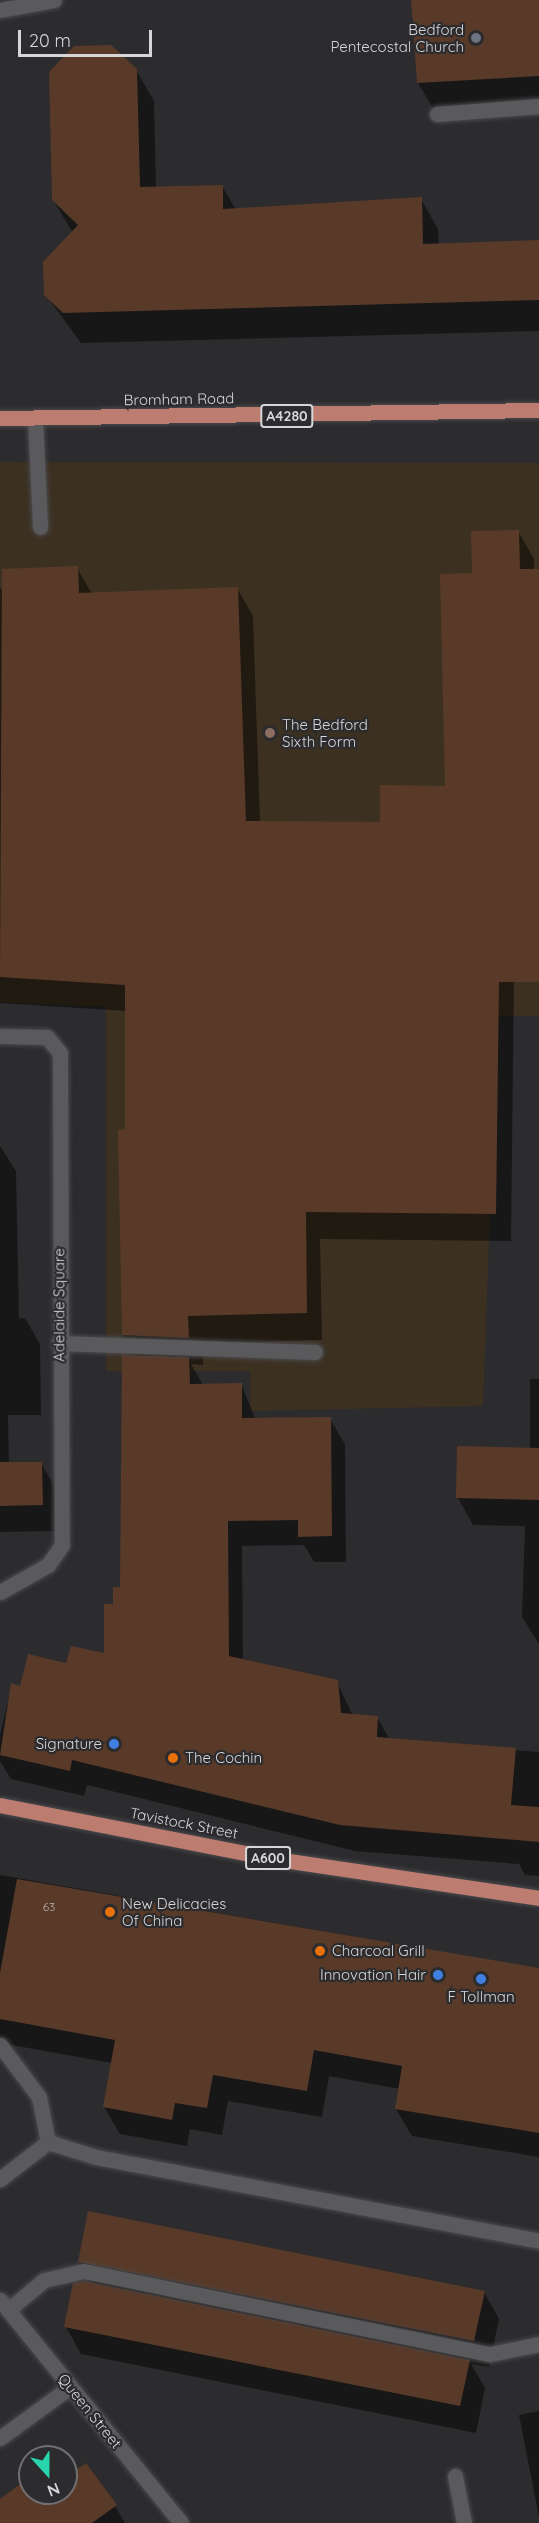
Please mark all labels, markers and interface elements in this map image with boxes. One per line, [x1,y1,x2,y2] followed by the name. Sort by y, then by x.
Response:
[21,18,154,56] scale bar
[330,20,464,55] place label: Bedford Pentecostal Church
[29,29,71,52] text: 20 m
[469,31,483,45] marker: Bedford Pentecostal Church
[124,389,234,409] street label: Bromham Road
[260,405,314,427] road number: A4280
[282,715,368,750] place label: The Bedford Sixth Form
[263,726,277,740] marker: The Bedford Sixth Form
[50,1248,68,1362] street label: Adelaide Square
[36,1735,102,1753] place label: Signature
[107,1737,121,1751] marker: Signature
[185,1749,262,1767] place label: The Cochin
[166,1751,180,1765] marker: The Cochin
[128,1804,240,1842] street label: Tavistock Street
[244,1847,292,1869] road number: A600
[122,1894,226,1929] place label: New Delicacies Of China
[43,1900,55,1914] house number: 63
[103,1905,117,1919] marker: New Delicacies Of China
[332,1942,425,1960] place label: Charcoal Grill
[313,1944,327,1958] marker: Charcoal Grill
[320,1966,426,1984] place label: Innovation Hair
[431,1968,445,1982] marker: Innovation Hair
[474,1972,488,1986] marker: F Tollman
[447,1988,515,2006] place label: F Tollman
[54,2370,126,2452] street label: Queen Street
[18,2445,78,2505] north arrow
[45,2478,63,2501] text: N

